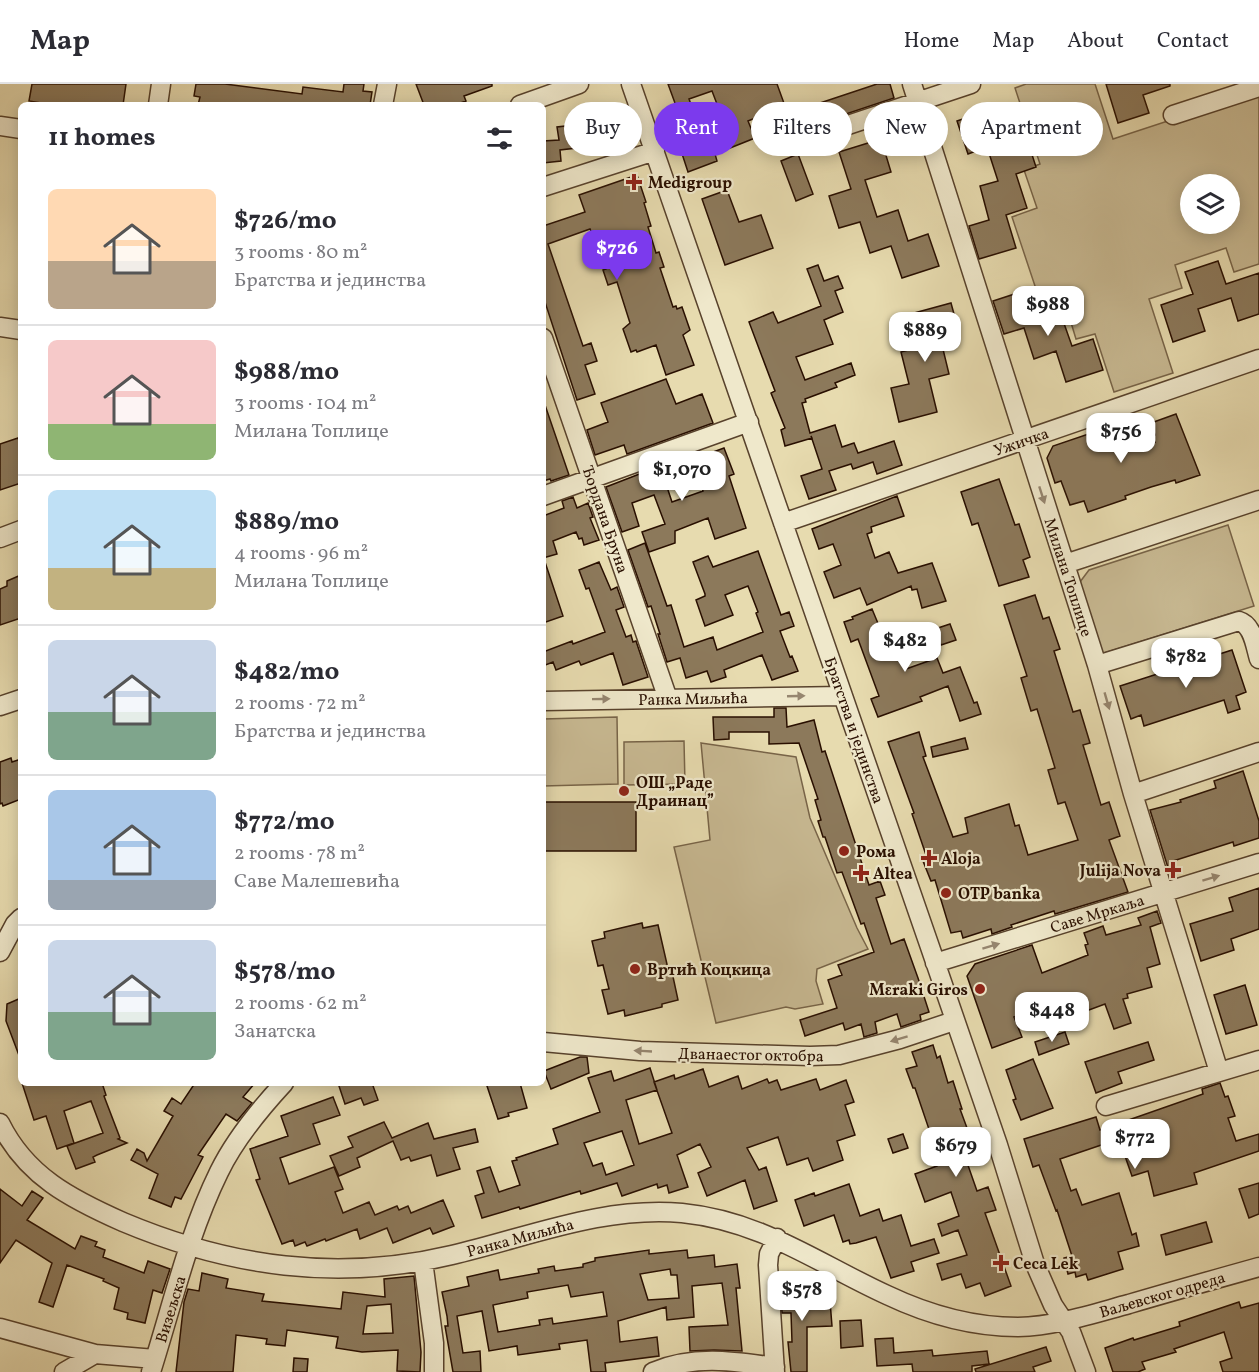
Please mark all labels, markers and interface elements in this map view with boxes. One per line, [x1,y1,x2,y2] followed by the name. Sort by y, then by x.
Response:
[30,22,90,61] text: Map
[904,27,959,56] text: Home
[992,27,1034,56] text: Map
[1067,27,1124,56] text: About
[1157,27,1229,56] text: Contact
[564,102,642,156] chip: Buy
[654,102,739,156] chip: Rent
[751,102,852,156] chip: Filters
[864,102,948,156] chip: New
[960,102,1103,156] chip: Apartment
[48,120,155,156] text: 11 homes
[483,122,516,155] icon: filters
[625,173,643,191] marker: Medigroup
[648,173,732,195] place label: Medigroup
[1180,174,1240,234] map controls
[1180,174,1240,234] button: layers
[234,203,337,239] text: $726/mo
[96,213,168,285] icon: home
[581,230,653,281] pin: $726
[596,235,638,263] text: $726
[234,239,367,267] text: 3 rooms · 80 m²
[234,267,426,295] text: Братства и јединства
[1012,286,1084,337] pin: $988
[1026,291,1070,319] text: $988
[889,312,961,363] pin: $889
[903,317,947,345] text: $889
[234,354,339,390] text: $988/mo
[96,364,168,436] icon: home
[234,390,376,418] text: 3 rooms · 104 m²
[1085,413,1157,464] pin: $756
[234,418,389,446] text: Милана Топлице
[1100,418,1142,446] text: $756
[991,423,1052,463] street label: Ужичка
[633,451,731,502] pin: $1,070
[653,456,711,484] text: $1,070
[575,463,633,577] street label: Ђордана Бруна
[1038,486,1048,504] one-way arrow
[234,504,339,540] text: $889/mo
[96,514,168,586] icon: home
[1038,515,1097,640] street label: Милана Топлице
[234,540,368,568] text: 4 rooms · 96 m²
[234,568,389,596] text: Милана Топлице
[869,622,941,673] pin: $482
[883,627,927,655] text: $482
[1150,638,1222,689] pin: $782
[1165,643,1207,671] text: $782
[234,654,339,690] text: $482/mo
[818,654,889,807] street label: Братства и јединства
[96,664,168,736] icon: home
[638,688,748,712] street label: Ранка Миљића
[234,690,366,718] text: 2 rooms · 72 m²
[787,692,806,701] one-way arrow
[1103,692,1112,710] one-way arrow
[592,694,611,704] one-way arrow
[234,718,426,746] text: Братства и јединства
[636,773,714,813] place label: ОШ „Раде Драинац”
[617,784,631,798] marker: ОШ „Раде Драинац”
[234,804,335,840] text: $772/mo
[96,814,168,886] icon: home
[234,840,365,868] text: 2 rooms · 78 m²
[856,842,896,864] place label: Рома
[837,844,851,858] marker: Рома
[941,849,981,871] place label: Aloja
[922,851,936,865] marker: Aloja
[1079,861,1161,883] place label: Julija Nova
[1166,863,1180,877] marker: Julija Nova
[873,864,913,886] place label: Altea
[854,866,868,880] marker: Altea
[234,868,400,896] text: Саве Малешевића
[1202,872,1220,882] one-way arrow
[958,884,1041,906] place label: OTP banka
[939,886,953,900] marker: OTP banka
[1048,890,1147,940] street label: Саве Мркаља
[982,941,1000,950] one-way arrow
[234,954,335,990] text: $578/mo
[647,960,771,982] place label: Вртић Коцкица
[628,962,642,976] marker: Вртић Коцкица
[96,964,168,1036] icon: home
[869,980,968,1002] place label: Mεraki Giros
[973,982,987,996] marker: Mεraki Giros
[234,990,367,1018] text: 2 rooms · 62 m²
[1016,992,1088,1043] pin: $448
[1029,997,1075,1025] text: $448
[234,1018,316,1046] text: Занатска
[890,1035,908,1044] one-way arrow
[678,1044,824,1068] street label: Дванаестог октобра
[634,1046,653,1055] one-way arrow
[1099,1119,1171,1170] pin: $772
[1115,1124,1155,1152] text: $772
[920,1127,992,1178] pin: $679
[935,1132,977,1160] text: $679
[465,1214,576,1264] street label: Ранка Миљића
[1013,1254,1079,1276] place label: Ceca Lek
[994,1256,1008,1270] marker: Ceca Lek
[1097,1267,1228,1324] street label: Ваљевског одреда
[766,1271,838,1322] pin: $578
[151,1273,193,1346] street label: Визељска
[782,1276,822,1304] text: $578

